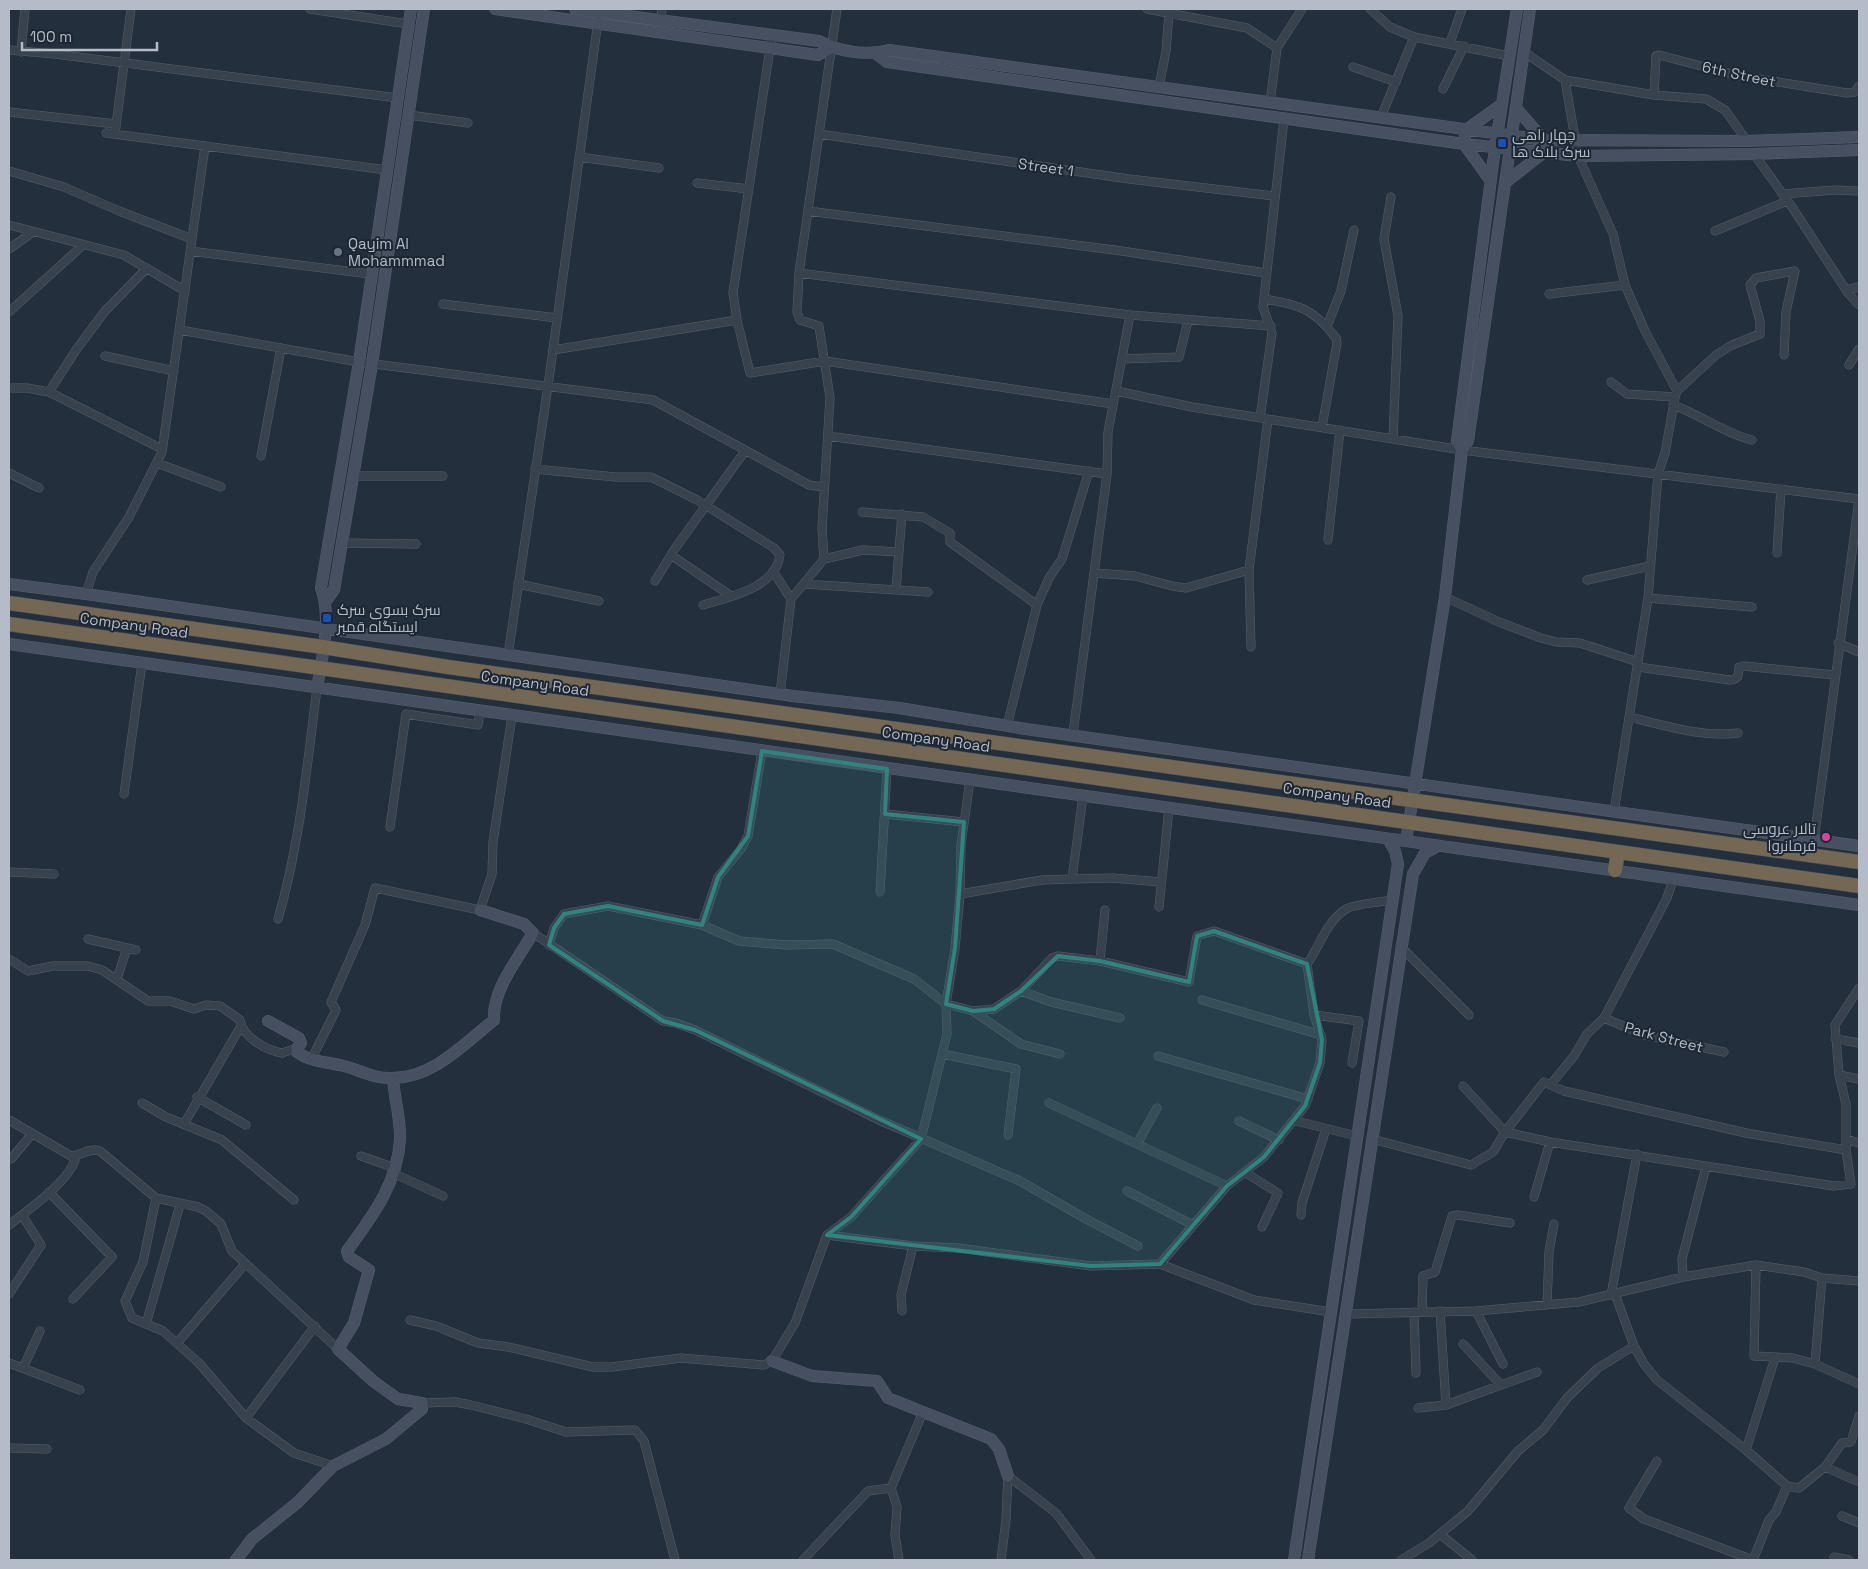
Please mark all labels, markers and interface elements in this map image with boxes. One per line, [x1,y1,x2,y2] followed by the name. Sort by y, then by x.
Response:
[22,20,158,52] scale bar
[30,27,72,46] text: 100 m
[1700,57,1778,91] street label: 6th Street
[1512,125,1590,161] place label: چهار راهی سرک بلاک ها
[1496,137,1508,149] marker: چهار راهی سرک بلاک ها
[1017,154,1075,180] street label: Street 1
[348,234,445,270] place label: Qayim Al Mohammmad
[332,246,344,258] marker: Qayim Al Mohammmad
[336,600,441,636] place label: سرک بسوی سرک ایستگاه قمبر
[79,608,189,642] street label: Company Road
[321,612,333,624] marker: سرک بسوی سرک ایستگاه قمبر
[480,666,590,700] street label: Company Road
[881,722,991,756] street label: Company Road
[1282,778,1392,812] street label: Company Road
[1743,819,1816,855] place label: تالار عروسی فرمانروا
[1820,831,1832,843] marker: تالار عروسی فرمانروا
[1622,1017,1706,1057] street label: Park Street

